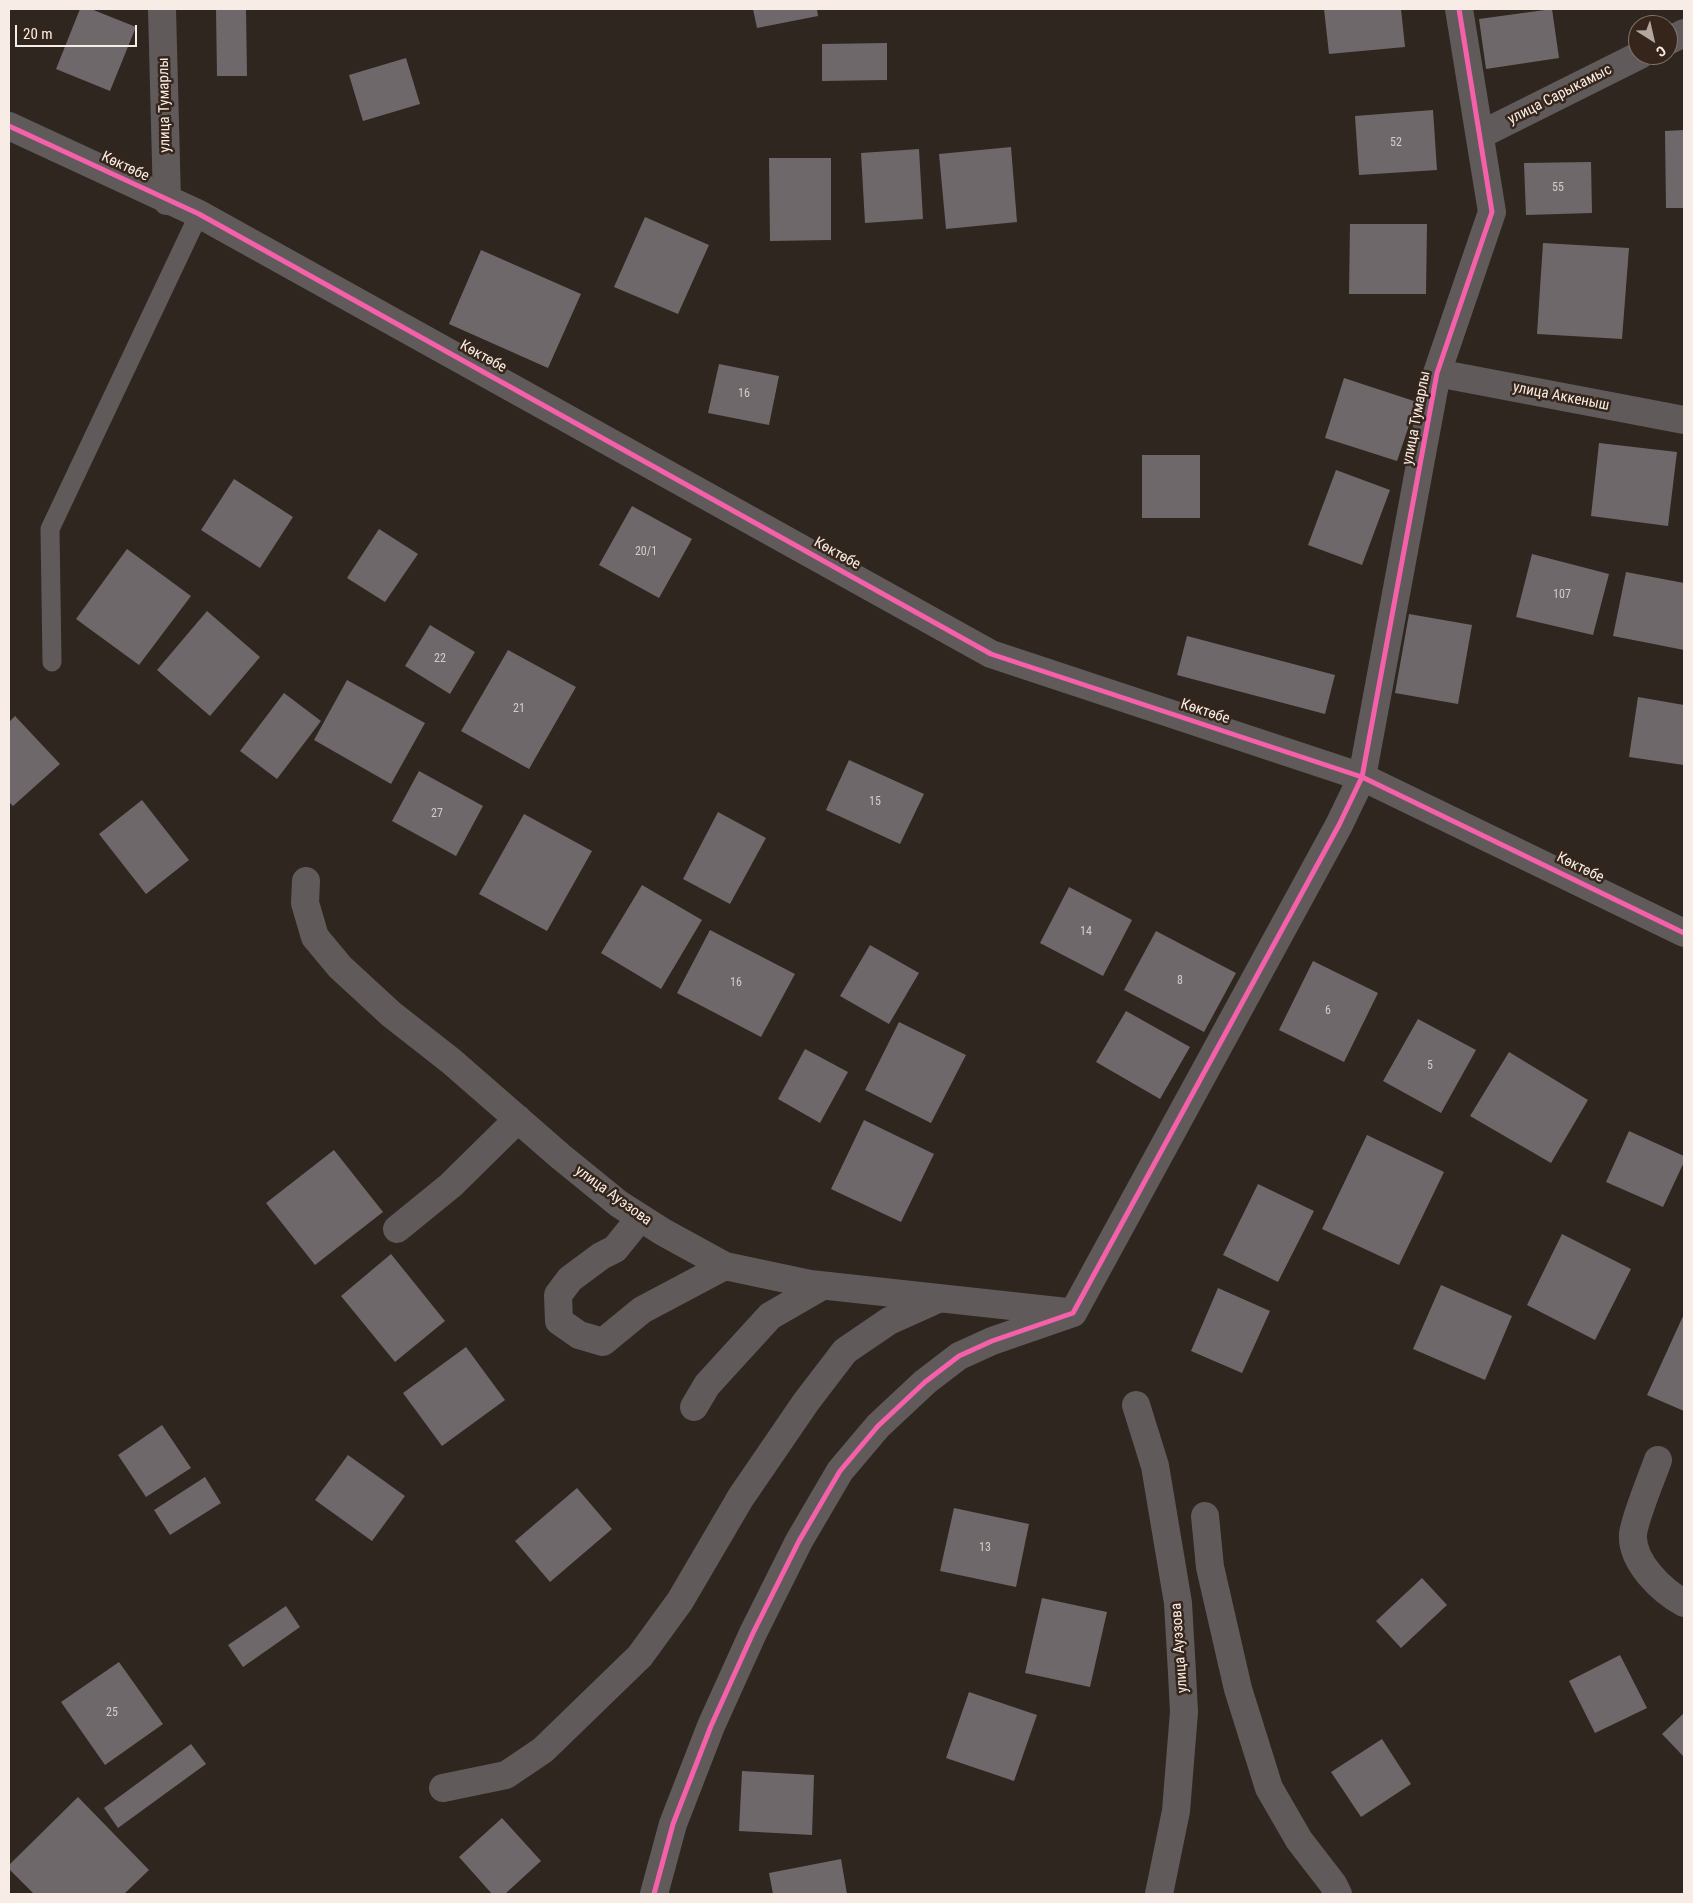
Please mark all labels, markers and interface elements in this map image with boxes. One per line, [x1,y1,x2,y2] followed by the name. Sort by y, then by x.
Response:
[18,15,140,47] scale bar
[1628,15,1678,65] north arrow
[23,25,53,43] text: 20 m
[1653,43,1669,60] text: С
[155,57,175,153] street label: улица Тумарлы
[1505,61,1615,129] street label: улица Сарыкамыс
[1390,136,1402,150] house number: 52
[98,148,152,186] street label: Көктөбе
[1552,181,1564,195] house number: 55
[457,337,509,377] street label: Көктөбе
[1399,370,1435,466] street label: улица Тумарлы
[1511,379,1611,415] street label: улица Аккеныш
[738,387,750,401] house number: 16
[811,534,863,574] street label: Көктөбе
[635,545,657,559] house number: 20/1
[1553,588,1571,602] house number: 107
[434,652,446,666] house number: 22
[1178,696,1232,728] street label: Көктөбе
[513,702,525,716] house number: 21
[869,795,881,809] house number: 15
[431,807,443,821] house number: 27
[1553,849,1607,887] street label: Көктөбе
[1080,925,1092,939] house number: 14
[1177,974,1183,988] house number: 8
[730,976,742,990] house number: 16
[1325,1004,1331,1018] house number: 6
[1427,1059,1433,1073] house number: 5
[571,1162,655,1230] street label: улица Ауэзова
[979,1541,991,1555] house number: 13
[1168,1602,1192,1694] street label: улица Ауэзова
[106,1706,118,1720] house number: 25

